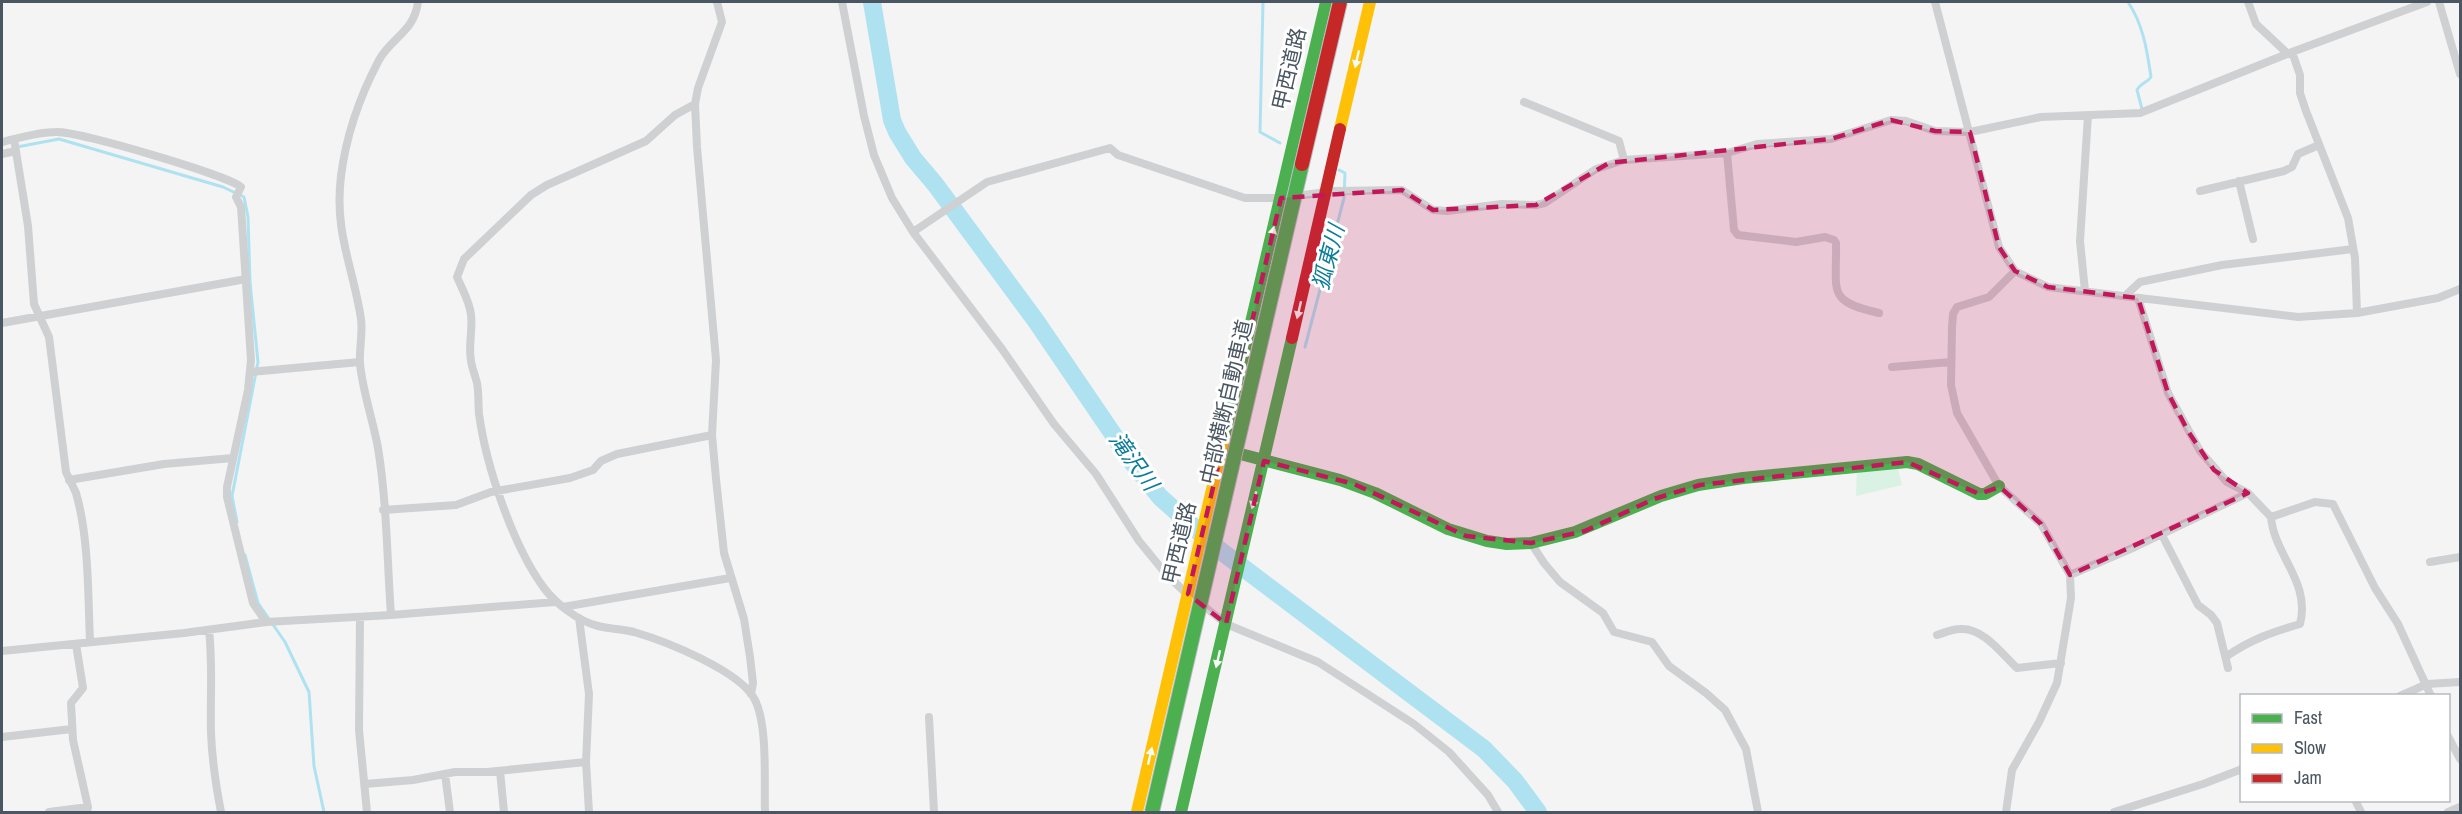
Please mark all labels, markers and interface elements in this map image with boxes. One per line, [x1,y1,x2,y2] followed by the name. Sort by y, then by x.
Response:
[1265,25,1313,113] street label: 甲西道路
[1352,49,1362,68] one-way arrow
[1305,219,1352,293] water label: 狐東川
[1267,226,1277,245] one-way arrow
[1294,301,1303,320] one-way arrow
[1193,317,1259,487] street label: 中部横断自動車道
[1102,425,1167,498] water label: 滝沢川
[1249,491,1259,509] one-way arrow
[1155,499,1203,587] street label: 甲西道路
[1212,650,1222,668] one-way arrow
[2240,694,2450,802] legend
[2294,705,2322,730] text: Fast
[2294,735,2326,760] text: Slow
[1146,746,1156,765] one-way arrow
[2294,765,2322,790] text: Jam

